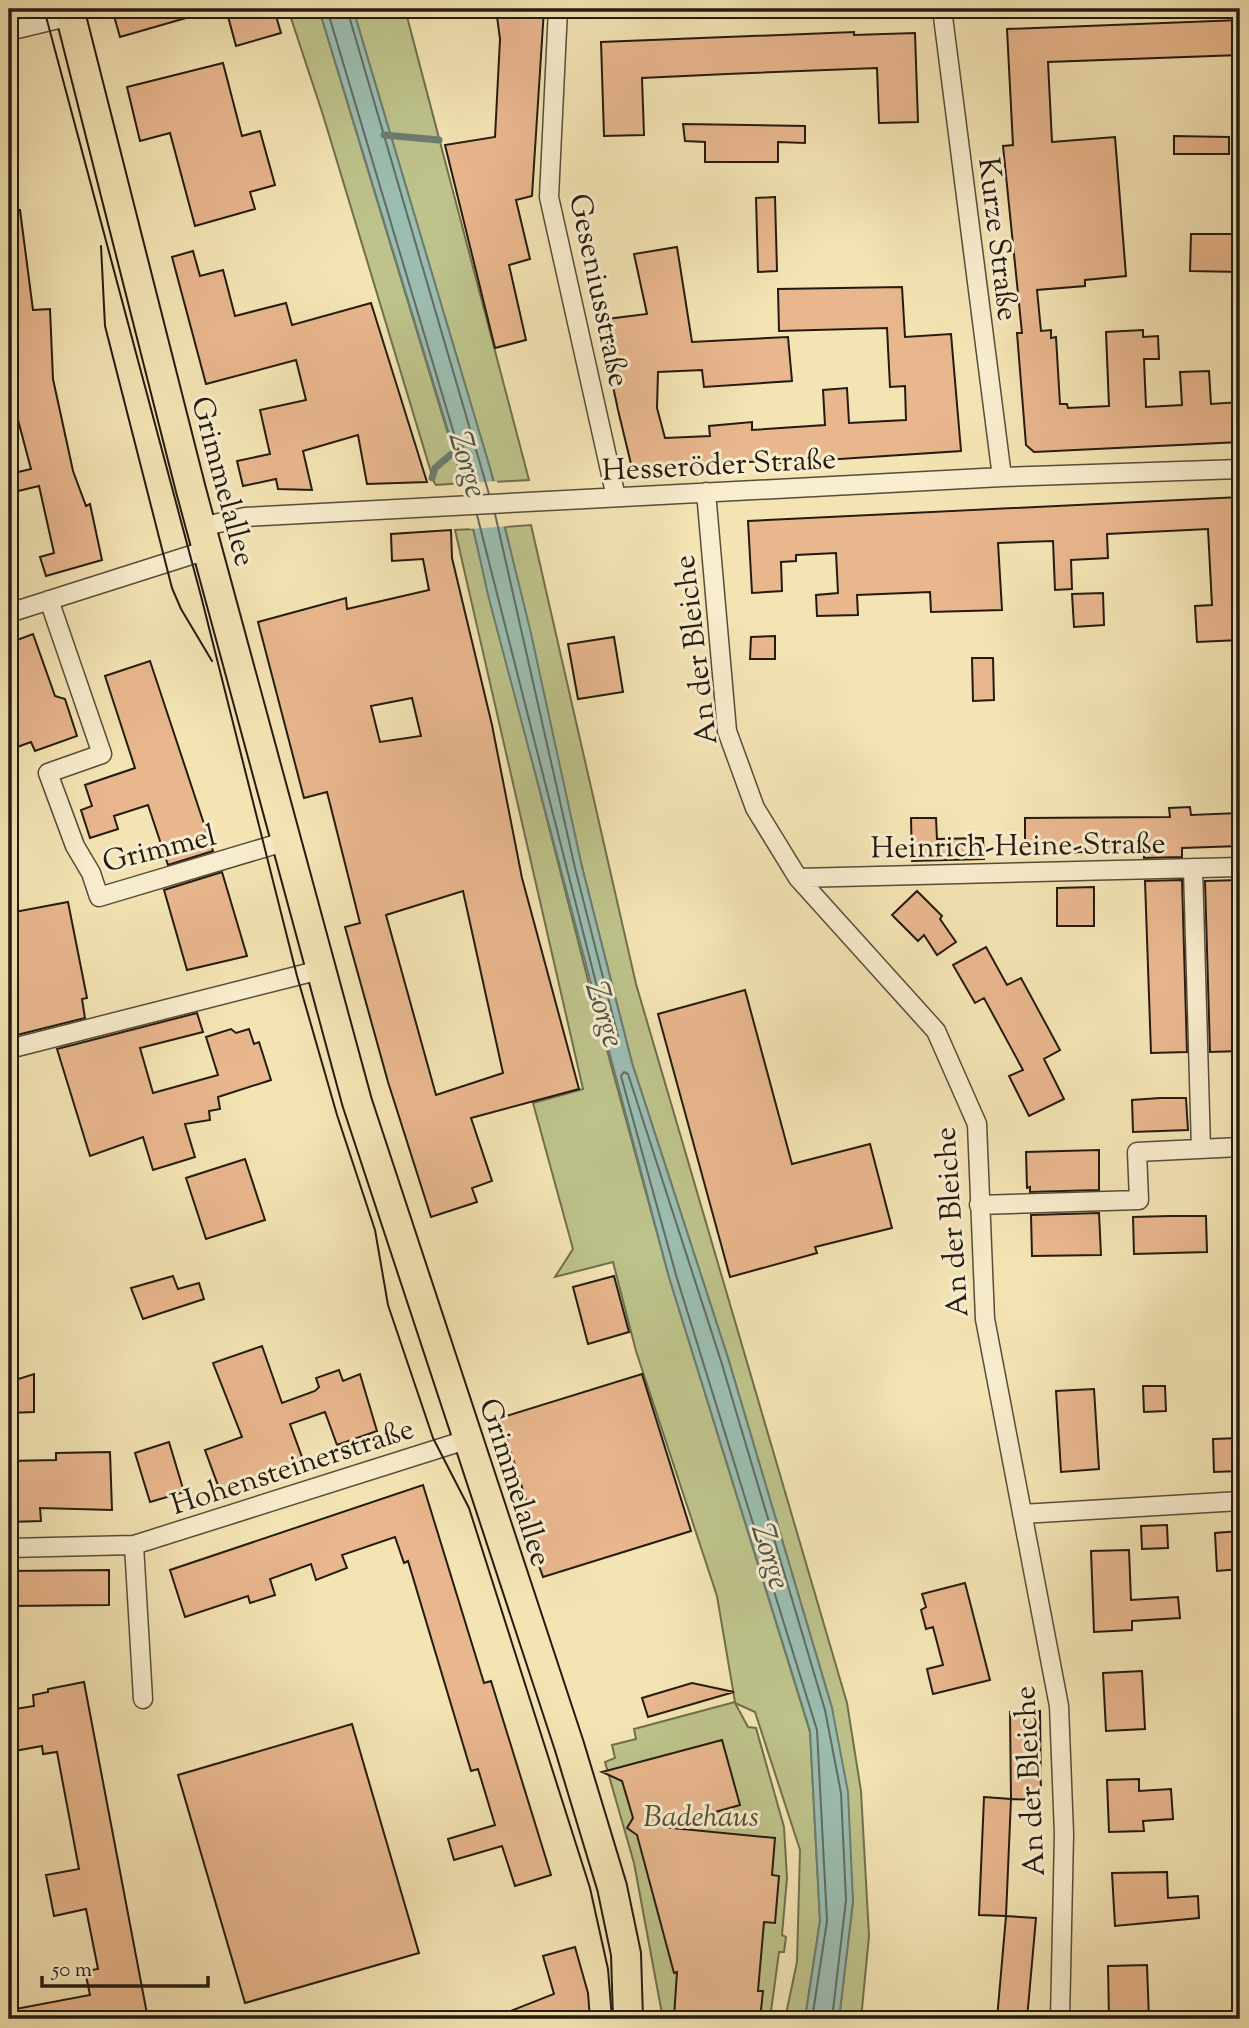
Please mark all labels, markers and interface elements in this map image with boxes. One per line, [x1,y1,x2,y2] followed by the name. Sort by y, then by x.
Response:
[965,155,1028,323] street label: Kurze Straße
[556,190,639,391] street label: Geseniusstraße
[178,392,265,571] street label: Grimmelallee
[435,426,498,504] water label: Zorge
[601,439,837,494] street label: Hesseröder Straße
[665,552,730,747] street label: An der Bleiche
[98,816,221,885] street label: Grimmel
[870,823,1166,872] street label: Heinrich-Heine-Straße
[571,976,635,1054] water label: Zorge
[925,1125,982,1318] street label: An der Bleiche
[466,1393,561,1572] street label: Grimmelallee
[166,1409,420,1528] street label: Hohensteinerstraße
[737,1518,801,1596] water label: Zorge
[1005,1685,1058,1877] street label: An der Bleiche
[643,1797,759,1840] park label: Badehaus
[42,1944,208,1988] scale bar
[51,1956,92,1986] text: 50 m

